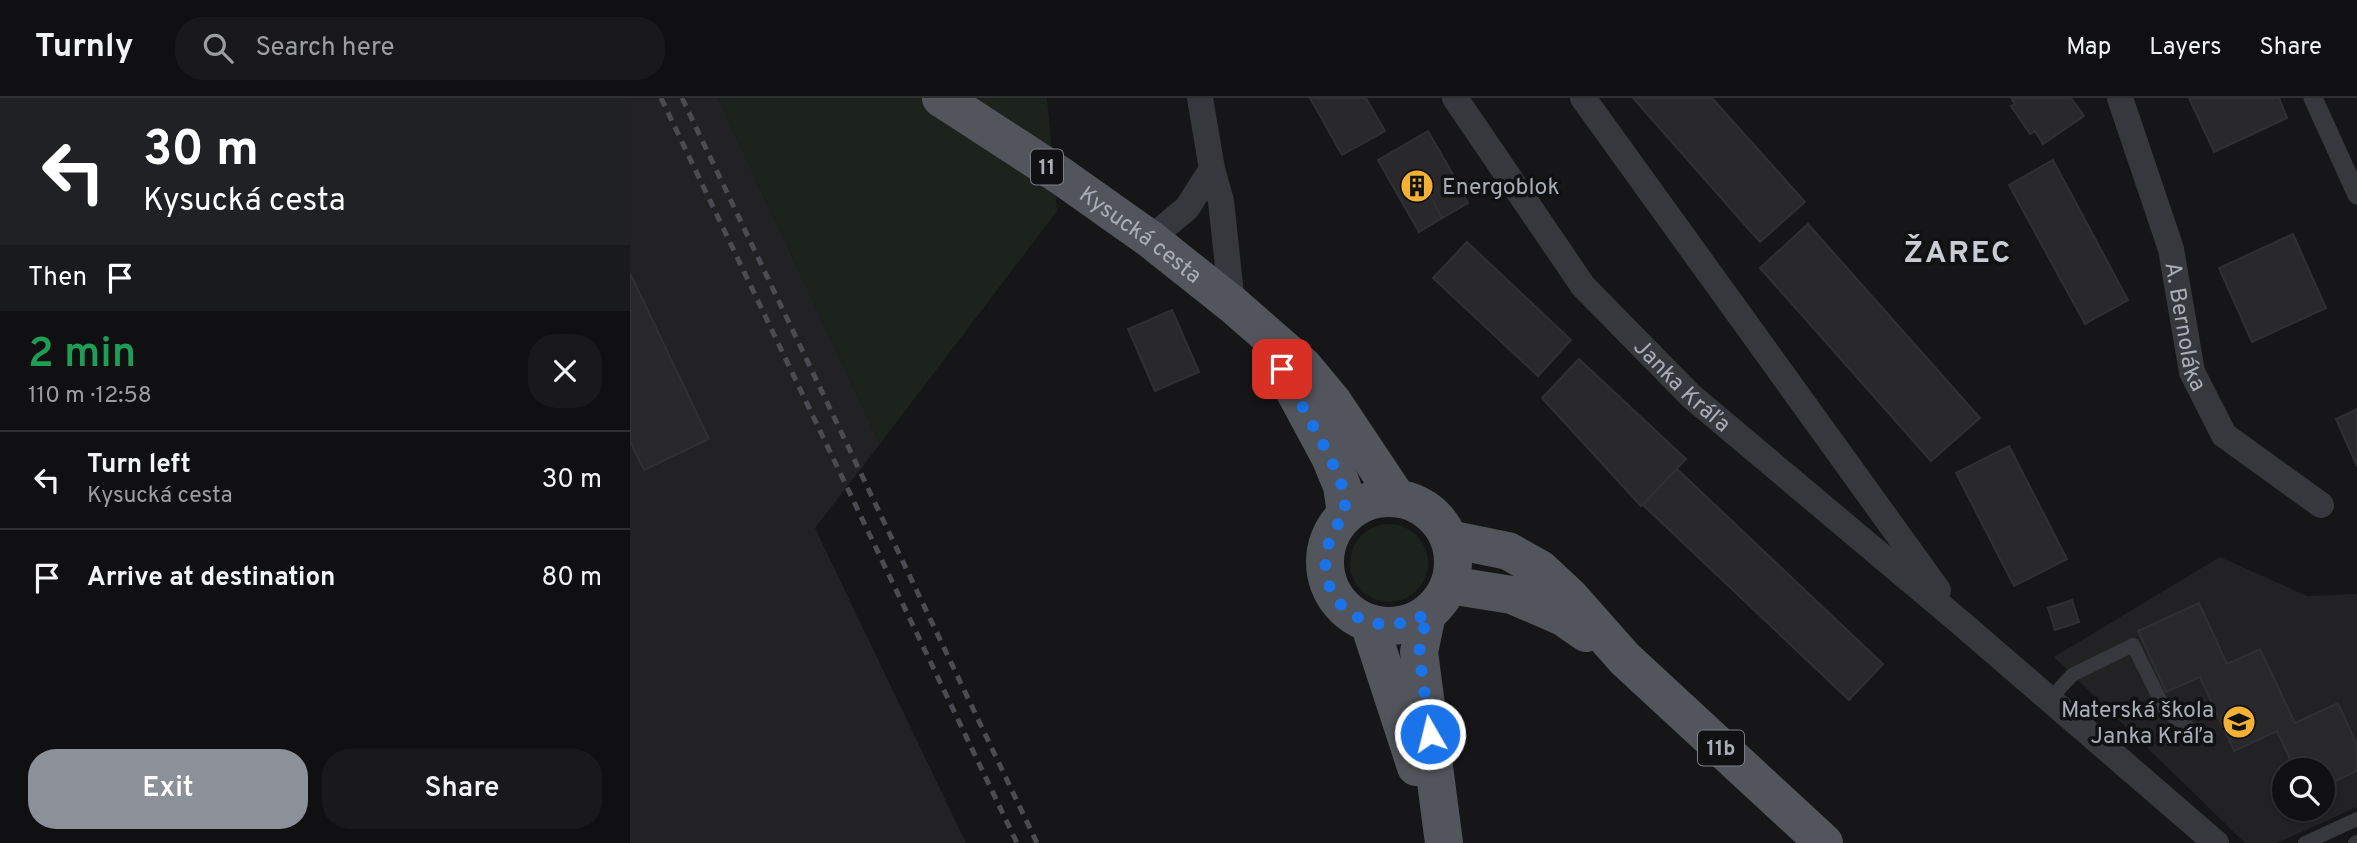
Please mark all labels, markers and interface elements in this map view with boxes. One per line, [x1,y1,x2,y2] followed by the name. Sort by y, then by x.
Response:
[175,17,665,80] search box
[35,27,133,69] text: Turnly
[199,29,237,67] icon: search
[255,32,394,65] text: Search here
[2066,33,2111,63] text: Map
[2149,33,2221,63] text: Layers
[2259,33,2322,63] text: Share
[143,121,259,183] text: 30 m
[28,126,119,217] icon: left
[1031,150,1063,184] road number: 11
[1398,167,1436,205] building icon: Energoblok
[1442,174,1560,203] place label: Energoblok
[1072,181,1207,291] street label: Kysucká cesta
[143,182,345,222] text: Kysucká cesta
[1904,234,2012,273] district label: ŽAREC
[101,259,139,297] icon: arrive
[2156,260,2211,397] street label: A. Bernoláka
[28,262,87,295] text: Then
[28,329,136,382] text: 2 min
[528,334,602,408] button: close
[1626,334,1736,440] street label: Janka Kráľa
[1252,339,1312,399] pin
[1263,350,1301,388] icon: arrive
[28,382,152,411] text: 110 m · 12:58
[87,449,191,482] text: Turn left
[28,461,66,499] icon: left
[542,464,602,497] text: 30 m
[87,482,233,511] text: Kysucká cesta
[28,559,66,597] icon: arrive
[87,562,335,595] text: Arrive at destination
[542,562,602,595] text: 80 m
[1393,697,1467,771] position arrow
[2061,697,2214,752] place label: Materská škola Janka Kráľa
[2220,703,2258,741] school or university icon: Materská škola Janka Kráľa
[1698,730,1744,766] road number: 11b
[28,749,308,829] button: Exit
[322,749,602,829] button: Share
[2272,758,2335,821] map controls
[2272,758,2335,821] button: search

